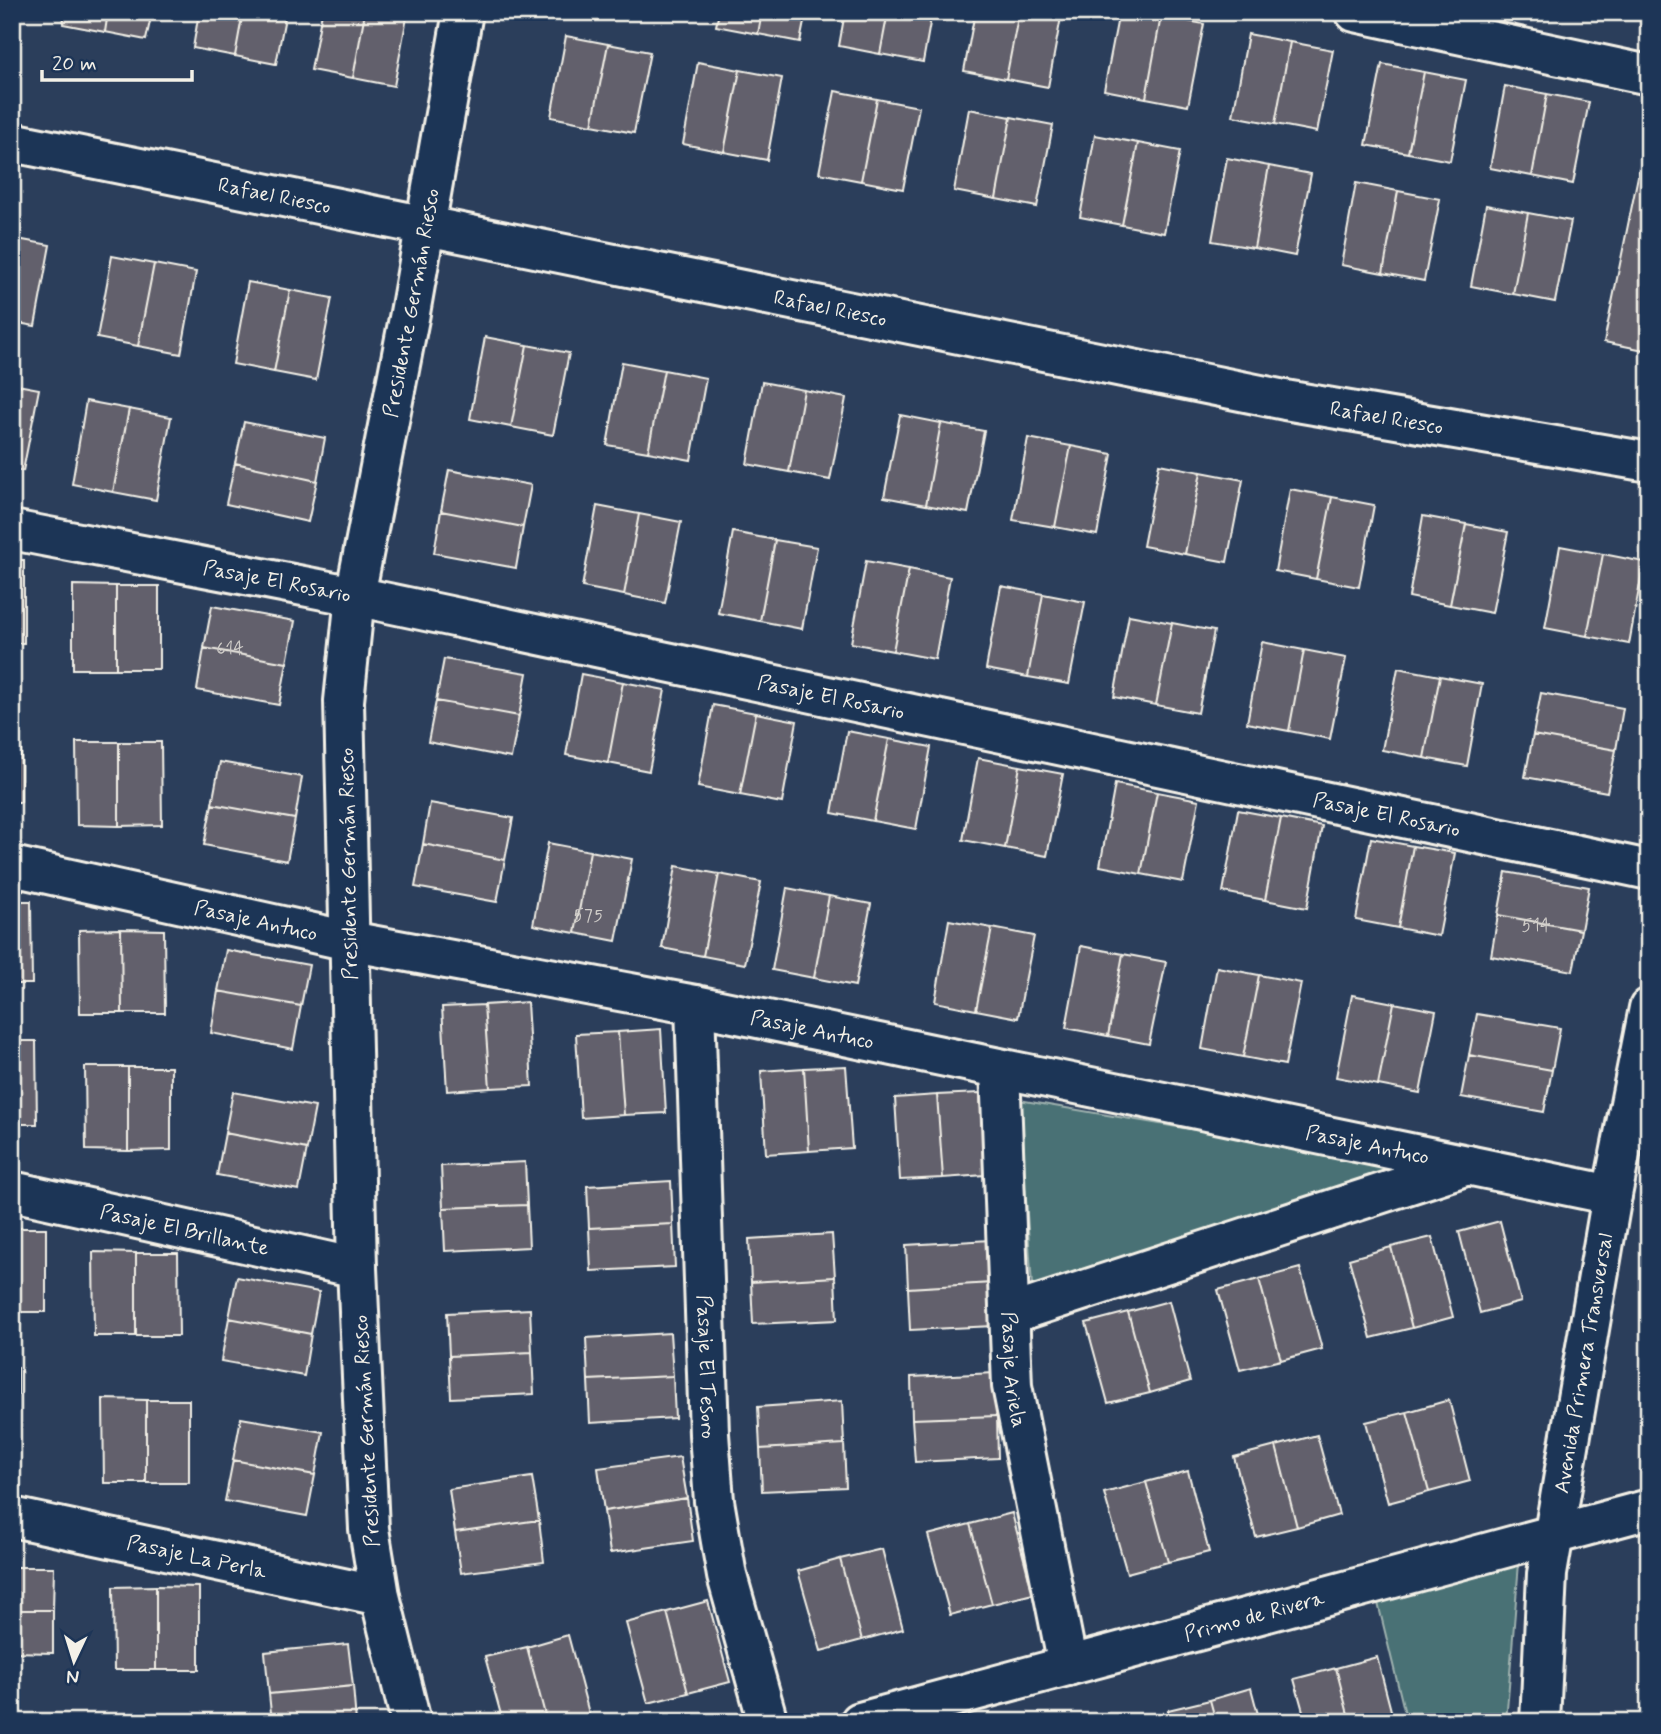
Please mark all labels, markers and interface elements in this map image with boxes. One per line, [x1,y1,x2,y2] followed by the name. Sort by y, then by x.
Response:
[42,38,192,82] scale bar
[52,50,97,78] text: 20 m
[216,171,333,221] street label: Rafael Riesco
[377,186,447,420] street label: Presidente Germán Riesco
[771,284,889,334] street label: Rafael Riesco
[1328,395,1445,442] street label: Rafael Riesco
[201,554,353,610] street label: Pasaje El Rosario
[216,637,244,661] house number: 614
[755,669,907,727] street label: Pasaje El Rosario
[333,748,365,980] street label: Presidente Germán Riesco
[1310,786,1463,845] street label: Pasaje El Rosario
[192,894,320,949] street label: Pasaje Antuco
[573,904,603,928] house number: 575
[1521,914,1551,938] house number: 514
[748,1004,876,1057] street label: Pasaje Antuco
[1303,1119,1432,1172] street label: Pasaje Antuco
[97,1198,272,1263] street label: Pasaje El Brillante
[1548,1231,1620,1496] street label: Avenida Primera Transversal
[689,1294,722,1439] street label: Pasaje El Tesoro
[994,1311,1033,1430] street label: Pasaje Ariela
[347,1314,387,1548] street label: Presidente Germán Riesco
[124,1529,270,1586] street label: Pasaje La Perla
[1181,1584,1328,1649] street label: Primo de Rivera
[38,1626,108,1696] north arrow
[66,1664,80,1689] text: N

